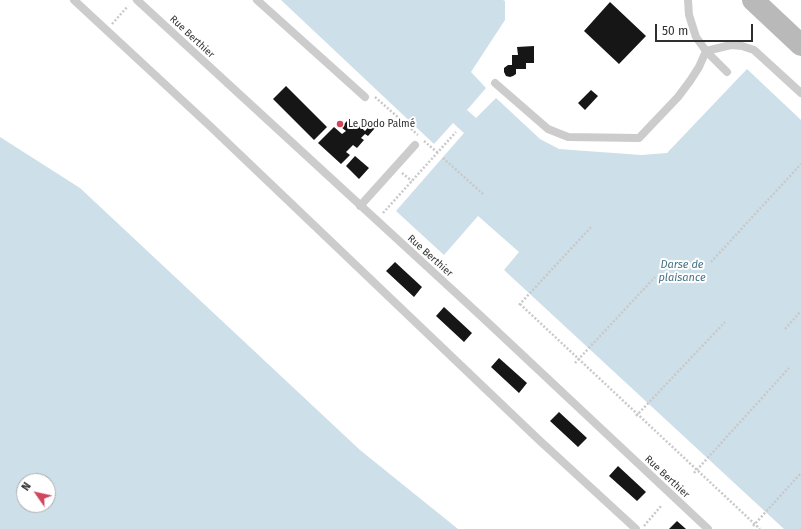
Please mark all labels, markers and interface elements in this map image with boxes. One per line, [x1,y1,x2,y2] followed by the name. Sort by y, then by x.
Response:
[167,13,217,61] street label: Rue Berthier
[657,16,755,42] scale bar
[662,24,688,38] text: 50 m
[348,118,415,130] place label: Le Dodo Palmé
[335,119,345,129] marker: Le Dodo Palmé
[405,232,455,280] street label: Rue Berthier
[658,258,706,284] water label: Darse de plaisance
[642,453,692,501] street label: Rue Berthier
[16,473,56,513] north arrow
[19,480,34,493] text: N

